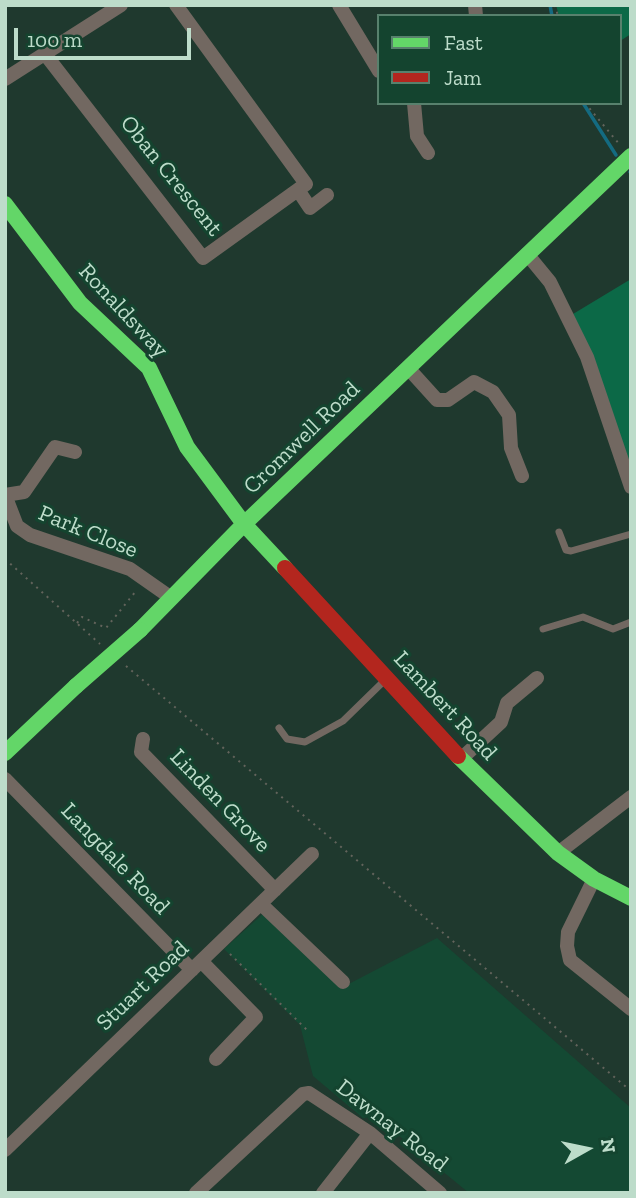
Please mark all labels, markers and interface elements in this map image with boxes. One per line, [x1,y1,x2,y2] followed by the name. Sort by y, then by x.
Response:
[18,14,194,58] scale bar
[377,14,622,105] legend
[27,27,82,52] text: 100 m
[444,30,483,55] text: Fast
[444,65,481,90] text: Jam
[114,110,228,242] street label: Oban Crescent
[72,258,174,364] street label: Ronaldsway
[238,376,366,500] street label: Cromwell Road
[34,500,142,564] street label: Park Close
[387,646,503,766] street label: Lambert Road
[164,744,276,858] street label: Linden Grove
[55,797,175,921] street label: Langdale Road
[91,935,195,1037] street label: Stuart Road
[330,1074,454,1178] street label: Dawnay Road
[552,1114,622,1184] north arrow
[596,1137,621,1155] text: N

